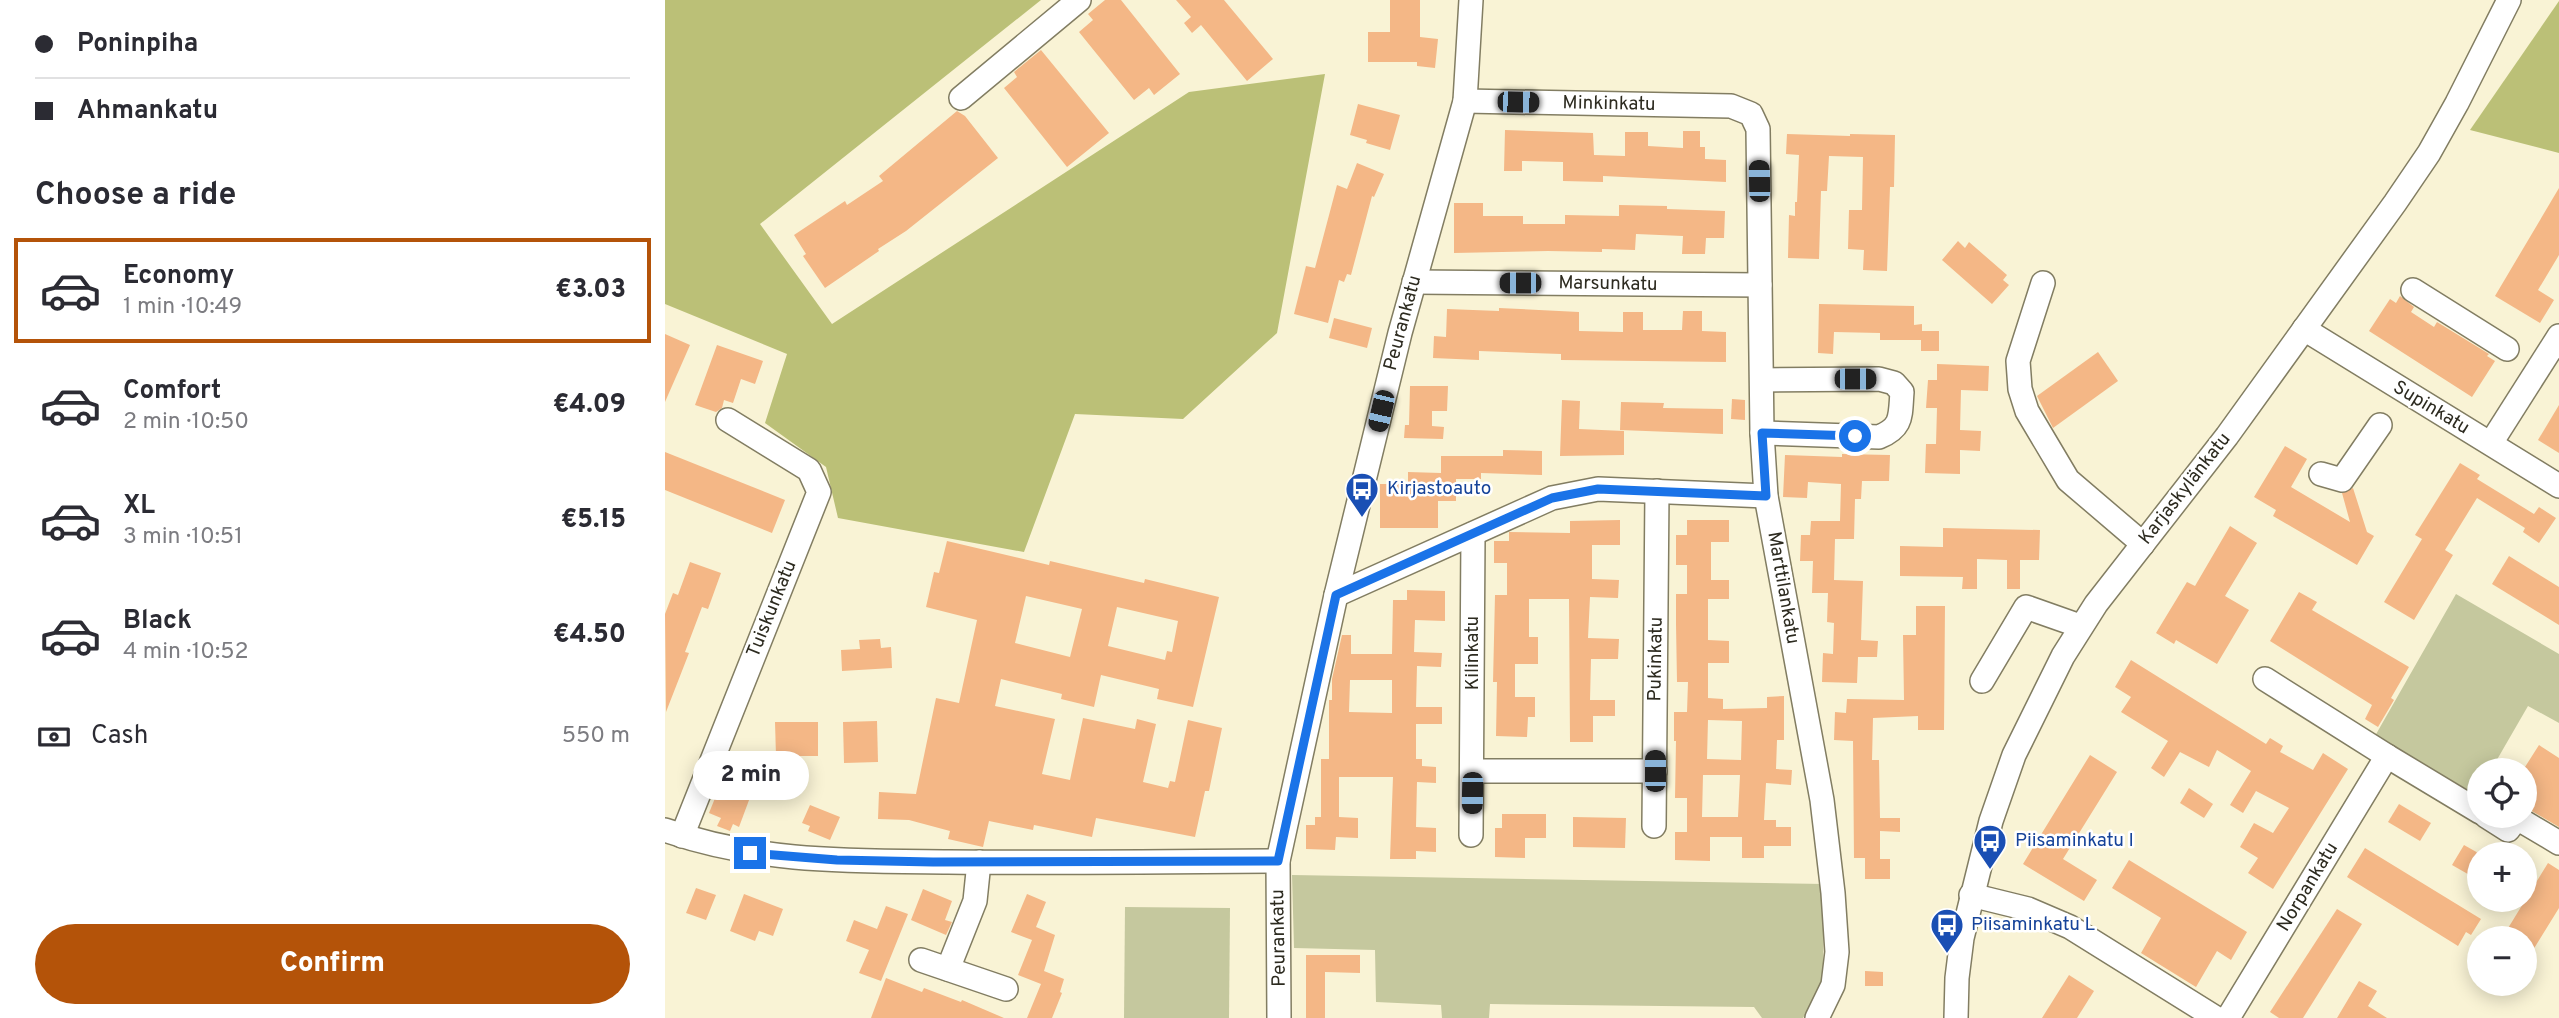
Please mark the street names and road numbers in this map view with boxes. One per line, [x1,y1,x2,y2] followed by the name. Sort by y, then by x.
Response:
[1562,91,1656,117] street label: Minkinkatu
[1558,271,1658,297] street label: Marsunkatu
[1379,273,1427,373] street label: Peurankatu
[2388,376,2474,440] street label: Supinkatu
[2134,428,2236,550] street label: Karjaskylänkatu
[1761,530,1805,646] street label: Marttilankatu
[742,557,802,661] street label: Tuiskunkatu
[1461,616,1485,690] street label: Kilinkatu
[1643,616,1669,702] street label: Pukinkatu
[2272,838,2344,936] street label: Norpankatu
[1266,889,1292,987] street label: Peurankatu

